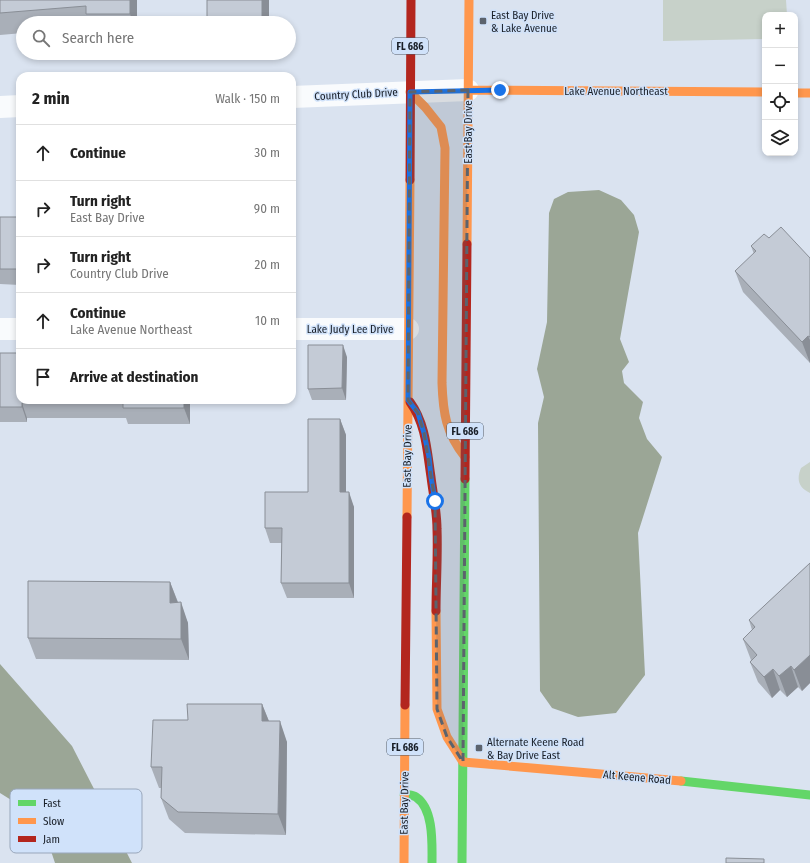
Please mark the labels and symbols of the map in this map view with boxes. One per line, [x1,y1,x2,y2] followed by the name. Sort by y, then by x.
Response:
[491,9,557,35] place label: East Bay Drive & Lake Avenue
[478,16,488,26] marker: East Bay Drive & Lake Avenue
[392,38,428,54] road number: FL 686
[491,81,509,99] route end
[564,85,668,98] street label: Lake Avenue Northeast
[314,86,398,103] street label: Country Club Drive
[462,100,475,164] street label: East Bay Drive
[307,323,393,336] street label: Lake Judy Lee Drive
[447,423,483,439] road number: FL 686
[400,424,415,488] street label: East Bay Drive
[426,492,444,510] route start
[487,736,584,762] place label: Alternate Keene Road & Bay Drive East
[387,739,423,755] road number: FL 686
[474,743,484,753] marker: Alternate Keene Road & Bay Drive East
[603,768,671,787] street label: Alt Keene Road
[397,771,412,835] street label: East Bay Drive
[10,789,142,853] legend
[43,797,61,810] text: Fast
[43,815,64,828] text: Slow
[43,833,60,846] text: Jam

